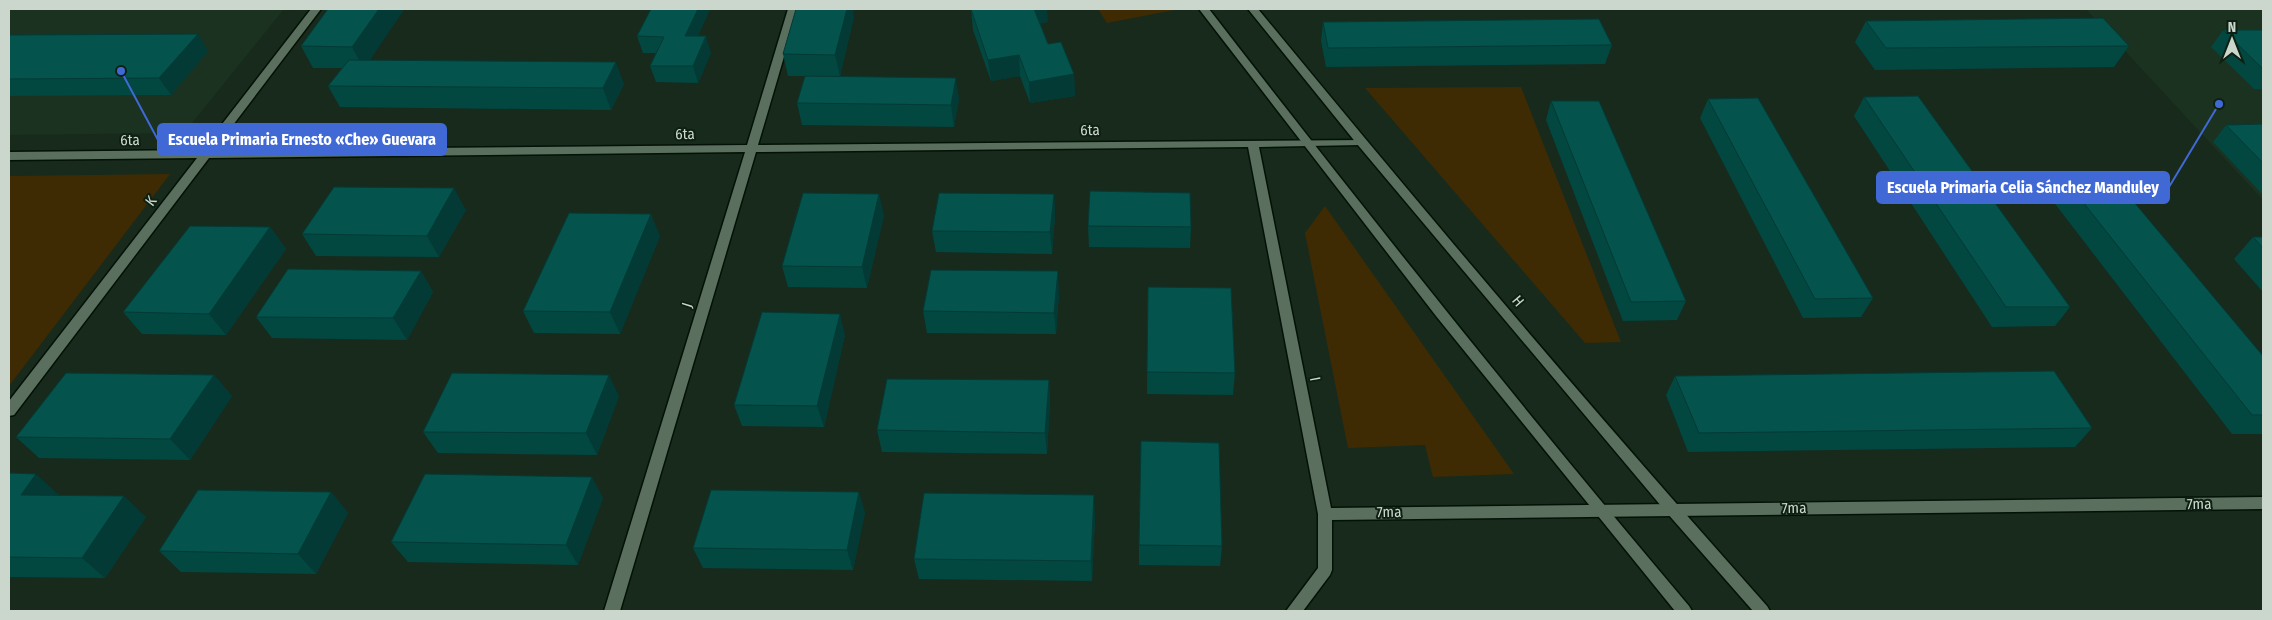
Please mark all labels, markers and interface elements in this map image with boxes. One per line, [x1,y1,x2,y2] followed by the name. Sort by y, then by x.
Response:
[2207,15,2257,65] north arrow
[2228,19,2236,36] text: N
[1080,121,1100,139] street label: 6ta
[158,124,446,155] callout: Escuela Primaria Ernesto «Che» Guevara
[675,125,695,143] street label: 6ta
[168,130,436,149] text: Escuela Primaria Ernesto «Che» Guevara
[120,131,140,149] street label: 6ta
[1877,172,2169,203] callout: Escuela Primaria Celia Sánchez Manduley
[1887,178,2159,197] text: Escuela Primaria Celia Sánchez Manduley
[141,192,161,210] street label: K
[1508,292,1528,310] street label: H
[678,300,696,310] street label: J
[1306,375,1324,383] street label: I
[2186,495,2212,513] street label: 7ma
[1781,499,1807,517] street label: 7ma
[1376,503,1402,521] street label: 7ma

